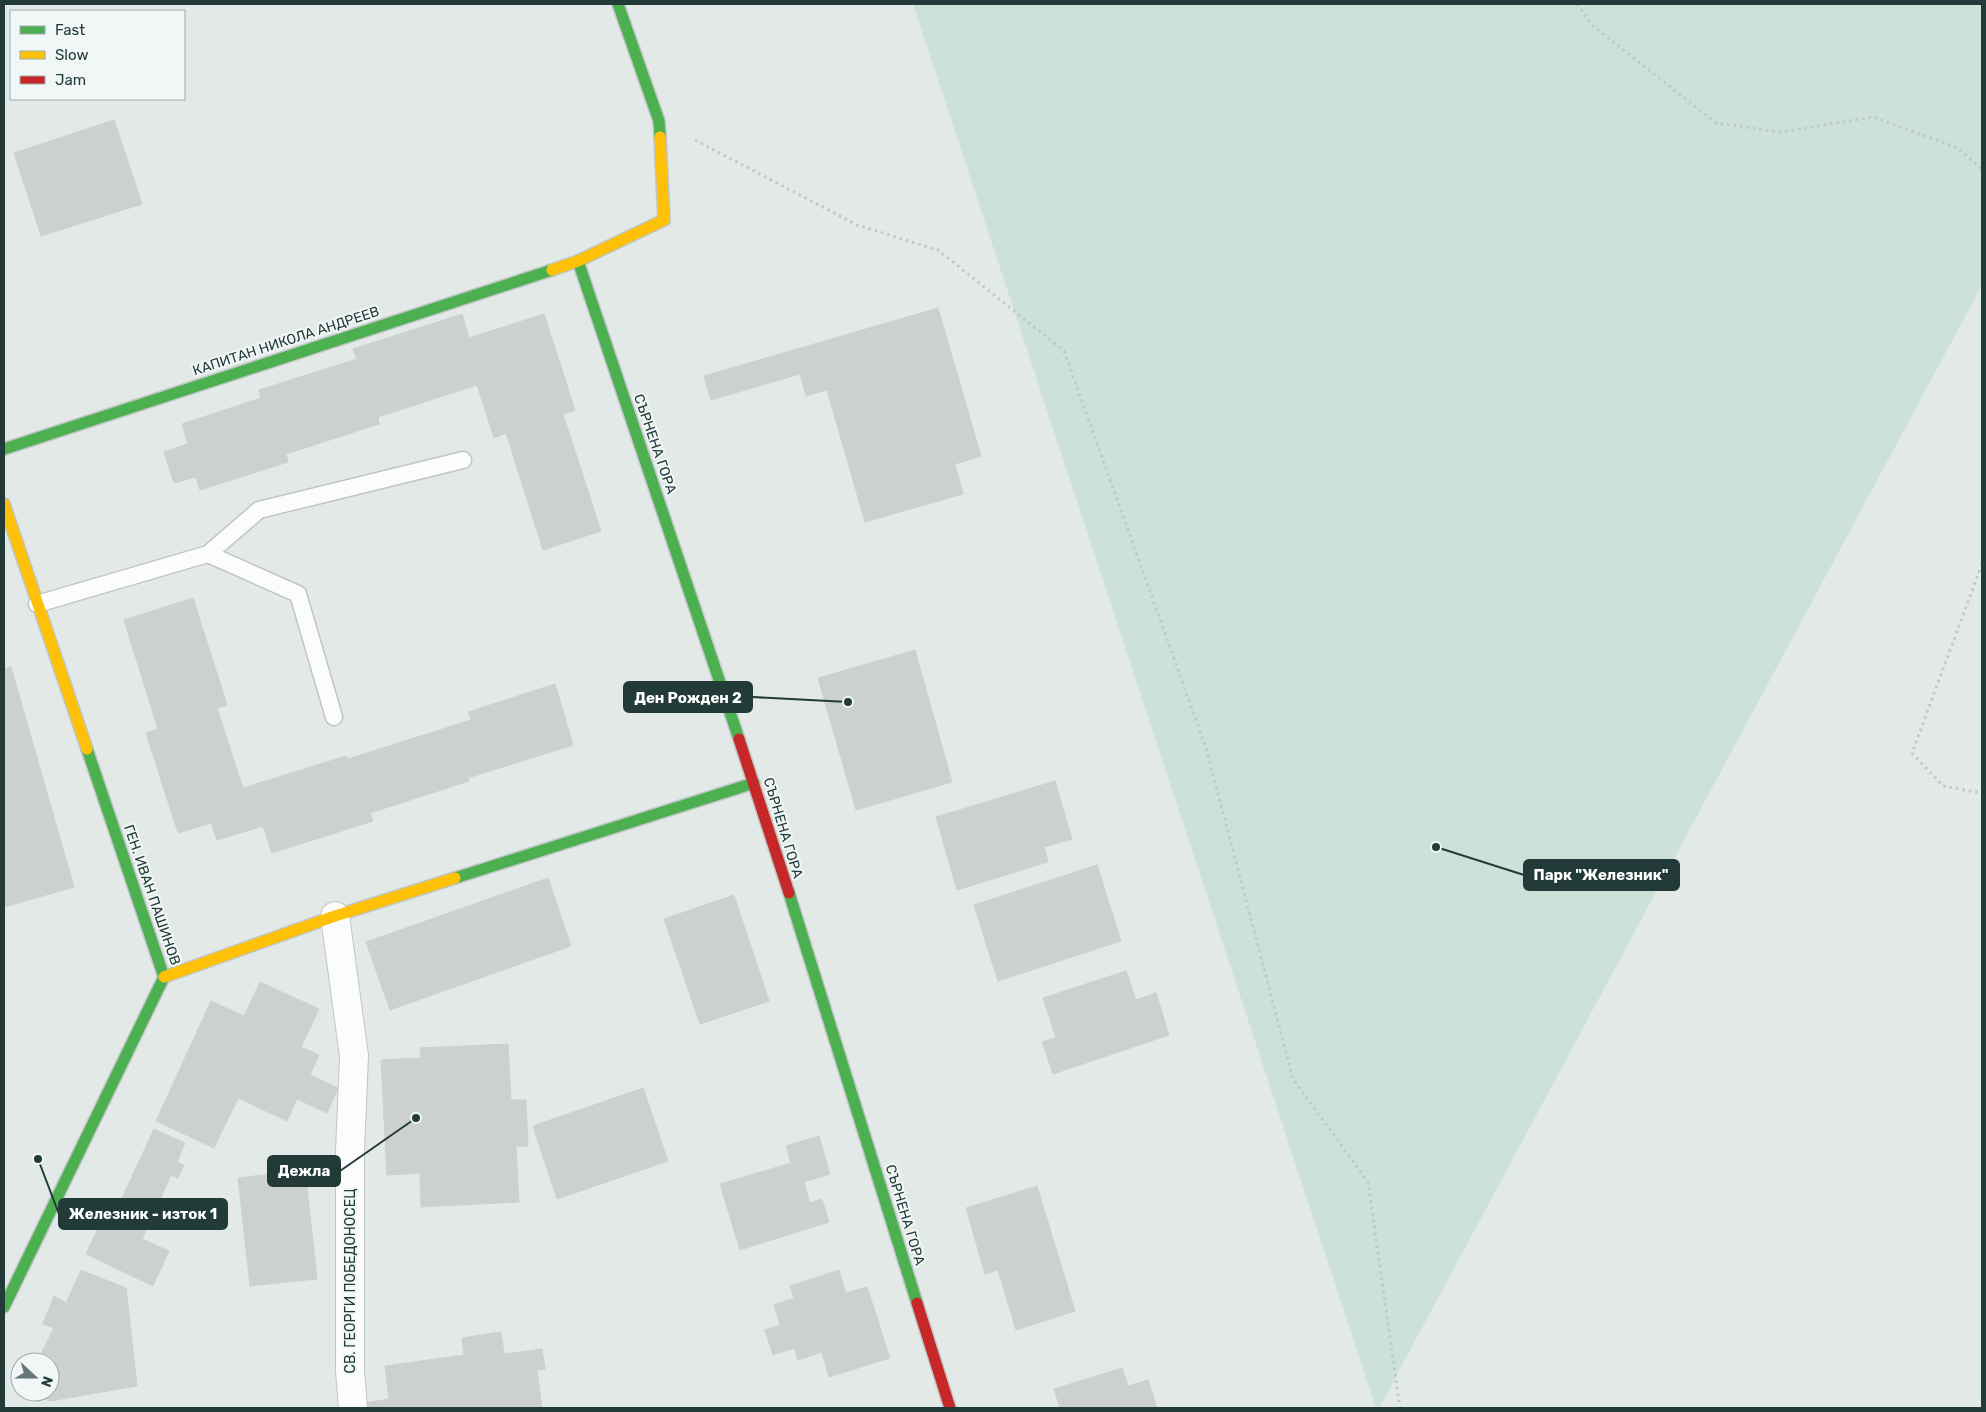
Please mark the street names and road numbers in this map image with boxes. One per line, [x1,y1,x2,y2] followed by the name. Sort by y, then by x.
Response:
[191,303,381,379] street label: КАПИТАН НИКОЛА АНДРЕЕВ
[630,392,680,497] street label: СЪРНЕНА ГОРА
[760,776,807,881] street label: СЪРНЕНА ГОРА
[120,823,184,967] street label: ГЕН. ИВАН ПАШИНОВ
[882,1163,929,1268] street label: СЪРНЕНА ГОРА
[342,1189,359,1373] street label: СВ. ГЕОРГИ ПОБЕДОНОСЕЦ

